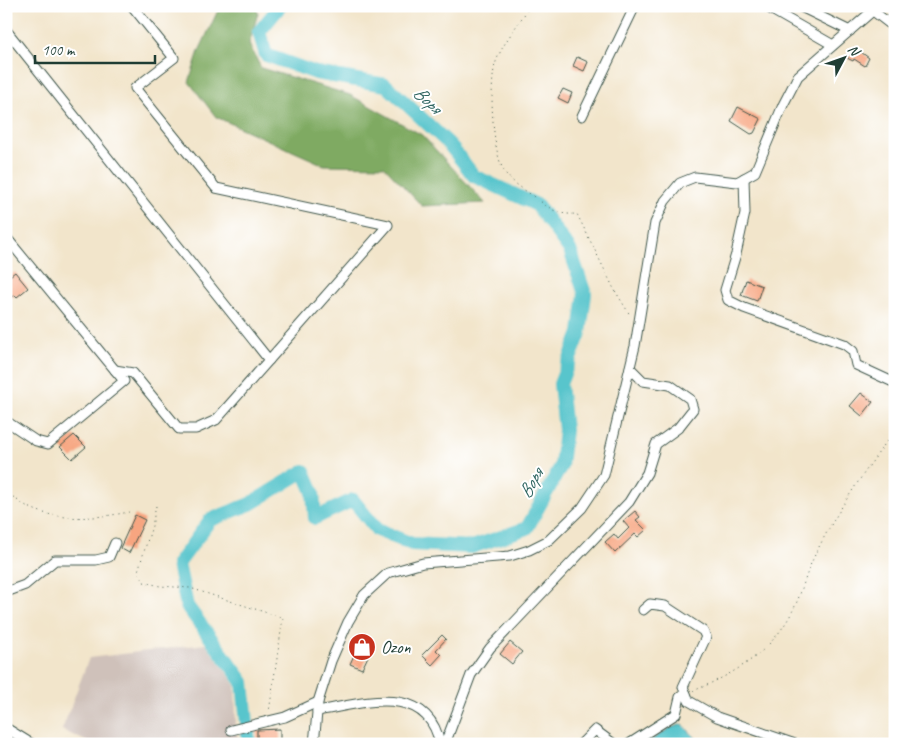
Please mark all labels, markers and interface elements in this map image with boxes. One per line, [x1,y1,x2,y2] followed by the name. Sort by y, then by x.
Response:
[35,32,155,64] scale bar
[818,32,868,82] north arrow
[42,41,76,60] text: 100 m
[844,41,864,60] text: N
[408,81,449,121] water label: Воря
[513,462,550,502] water label: Воря
[347,632,377,662] shop icon: Ozon
[381,636,411,658] place label: Ozon

